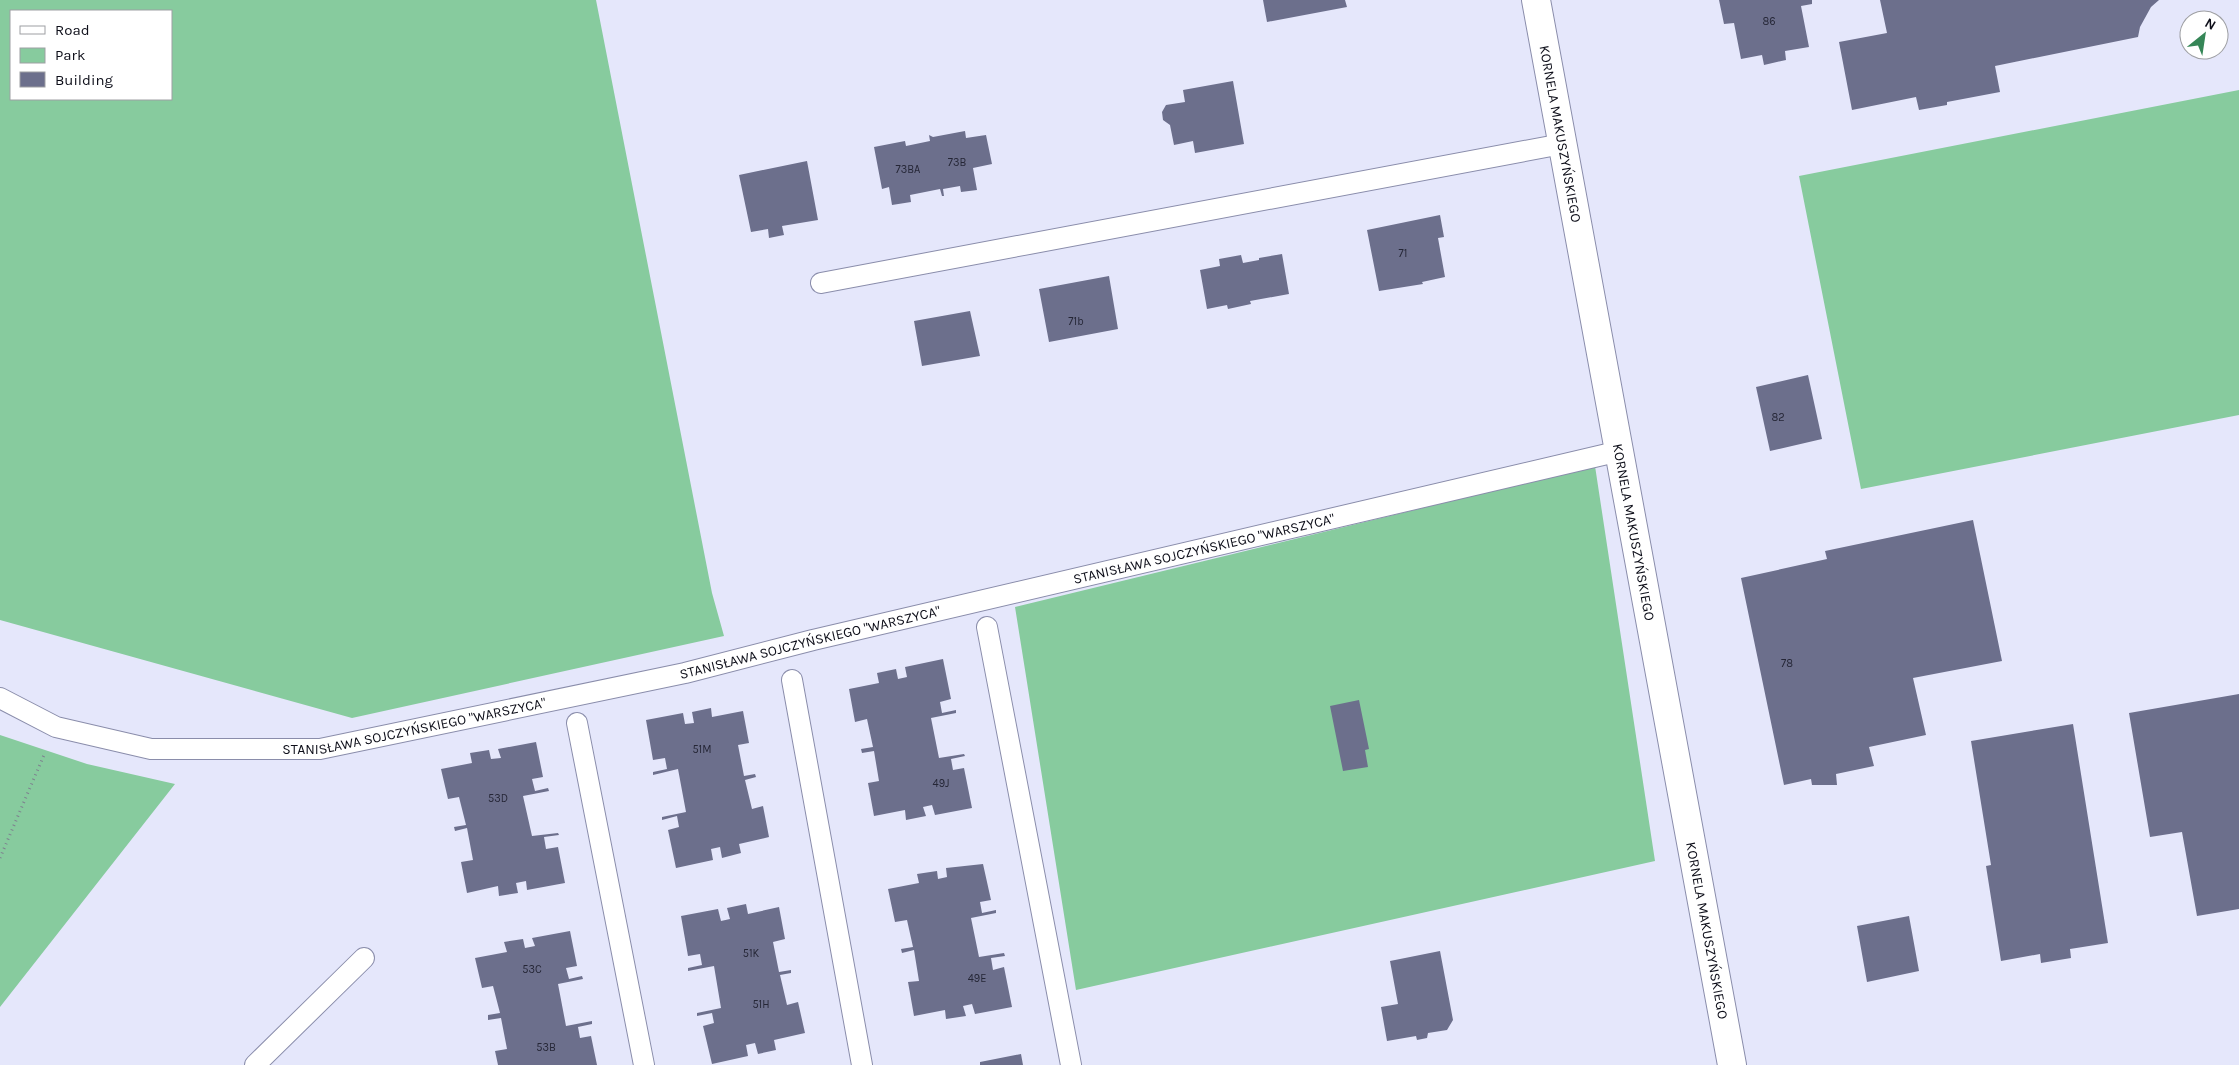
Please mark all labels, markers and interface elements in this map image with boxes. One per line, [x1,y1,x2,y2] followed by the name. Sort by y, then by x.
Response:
[10,10,172,100] legend
[2179,10,2229,60] north arrow
[2202,14,2219,34] text: N
[1762,15,1776,28] house number: 86
[55,21,90,39] text: Road
[1536,44,1585,224] street label: KORNELA MAKUSZYŃSKIEGO
[55,46,85,64] text: Park
[55,71,113,89] text: Building
[948,156,966,169] house number: 73B
[896,163,921,176] house number: 73BA
[1399,247,1407,260] house number: 71
[1068,315,1084,328] house number: 71b
[1771,411,1785,424] house number: 82
[1609,442,1659,622] street label: KORNELA MAKUSZYŃSKIEGO
[1071,510,1336,587] street label: STANISŁAWA SOJCZYŃSKIEGO "WARSZYCA"
[678,602,942,682] street label: STANISŁAWA SOJCZYŃSKIEGO "WARSZYCA"
[1781,657,1793,670] house number: 78
[282,694,547,758] street label: STANISŁAWA SOJCZYŃSKIEGO "WARSZYCA"
[692,743,712,756] house number: 51M
[933,777,949,790] house number: 49J
[488,792,508,805] house number: 53D
[1683,840,1732,1020] street label: KORNELA MAKUSZYŃSKIEGO
[743,947,760,960] house number: 51K
[522,963,542,976] house number: 53C
[968,972,986,985] house number: 49E
[752,998,770,1011] house number: 51H
[536,1041,556,1054] house number: 53B

